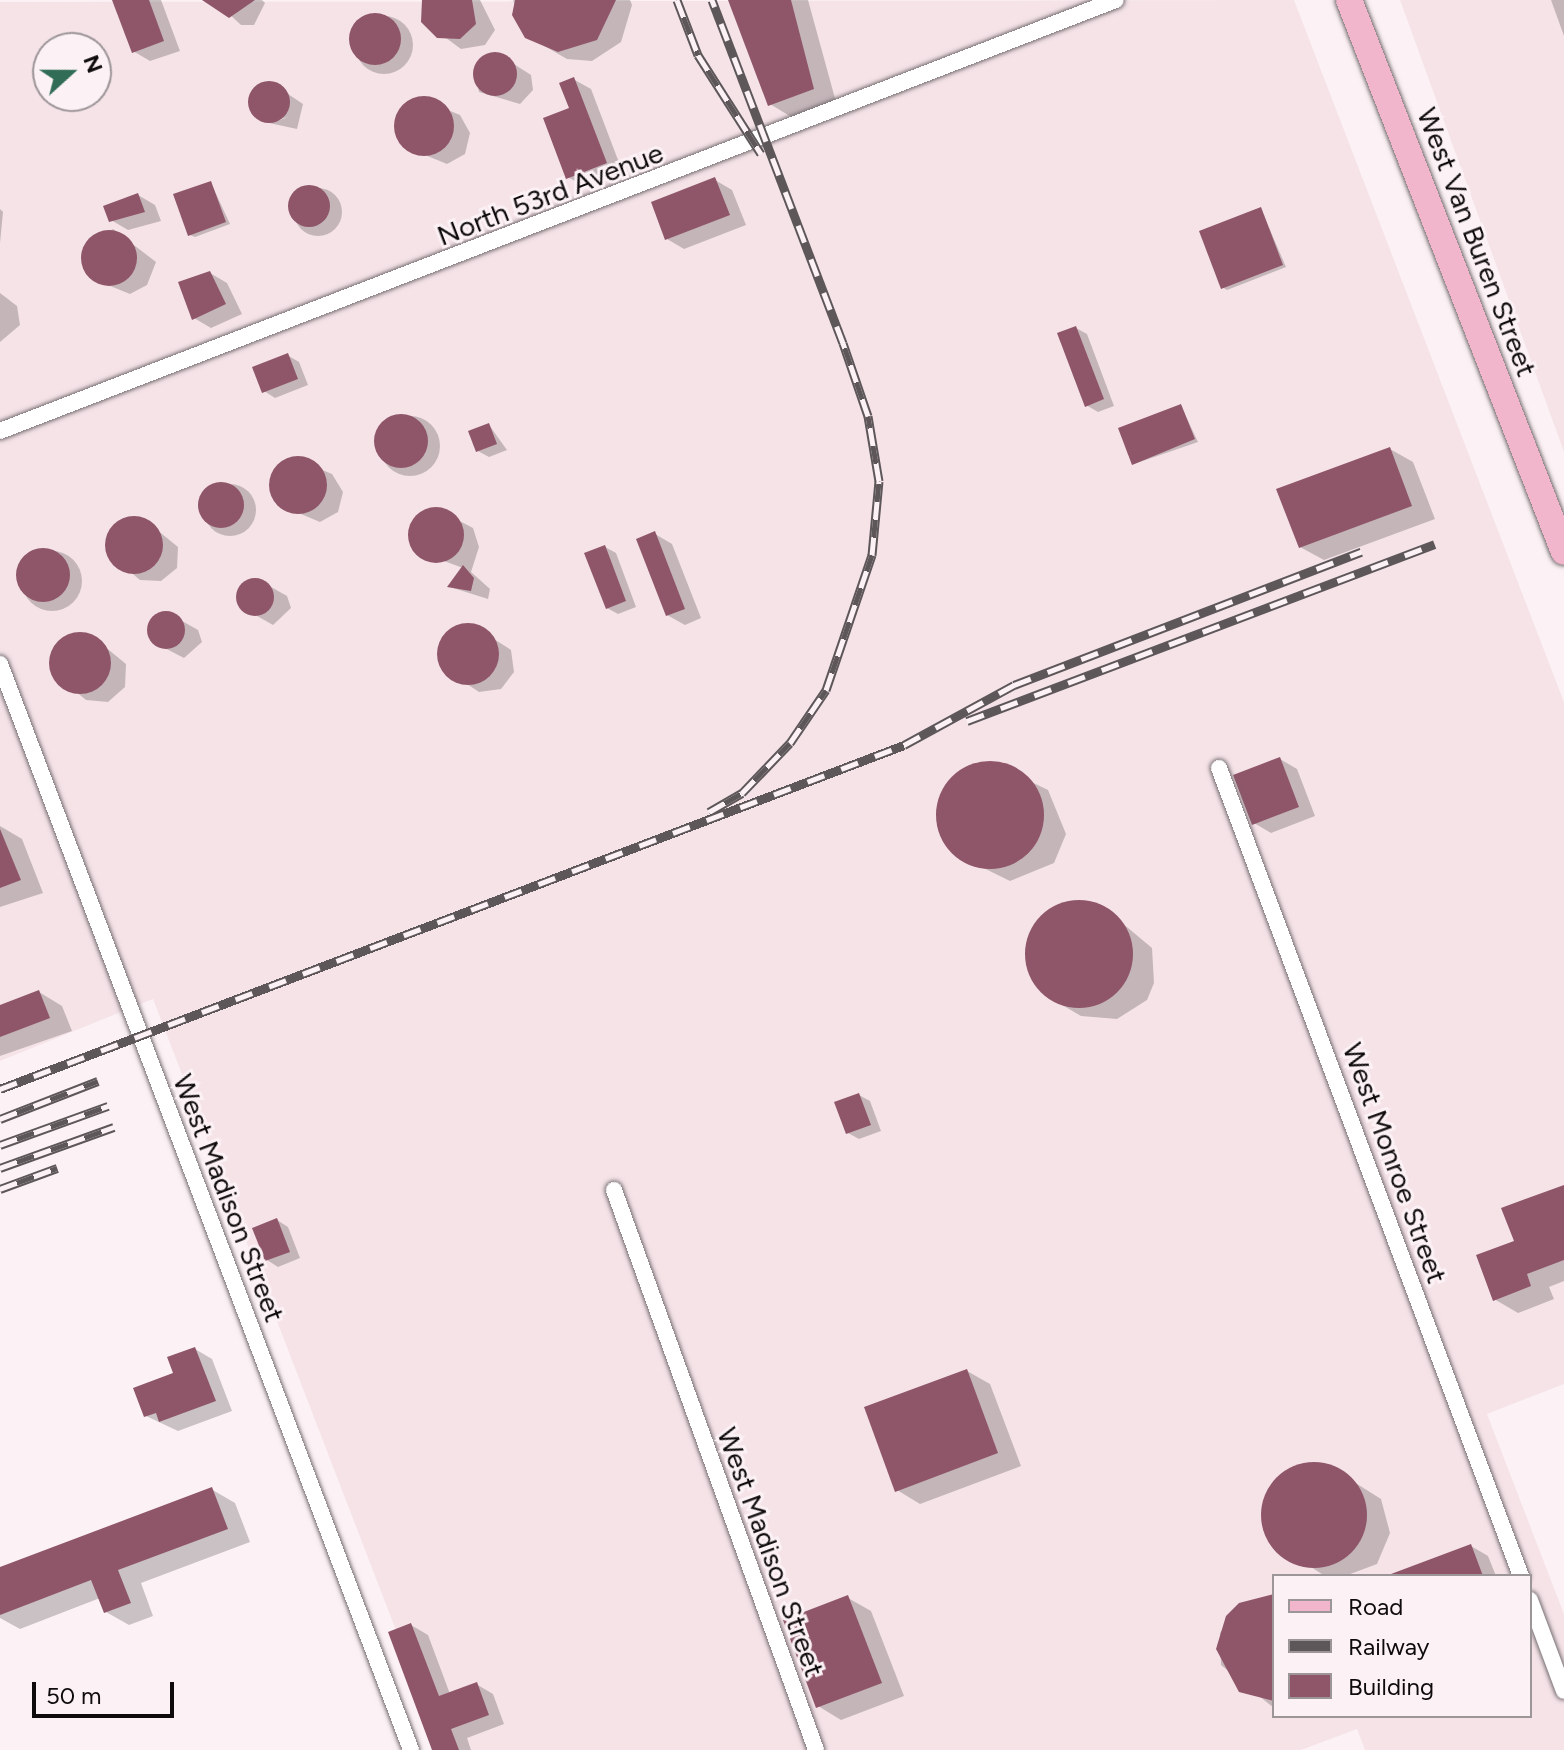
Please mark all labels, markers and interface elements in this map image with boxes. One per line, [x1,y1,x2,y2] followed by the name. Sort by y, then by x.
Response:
[32,32,112,112] north arrow
[77,51,109,77] text: N
[1410,103,1544,381] street label: West Van Buren Street
[432,135,668,253] street label: North 53rd Avenue
[1336,1038,1454,1288] street label: West Monroe Street
[166,1069,292,1327] street label: West Madison Street
[710,1423,832,1681] street label: West Madison Street
[1272,1574,1532,1718] legend
[1348,1592,1403,1621] text: Road
[1348,1632,1429,1661] text: Railway
[36,1666,178,1716] scale bar
[1348,1672,1434,1701] text: Building
[46,1681,102,1710] text: 50 m

